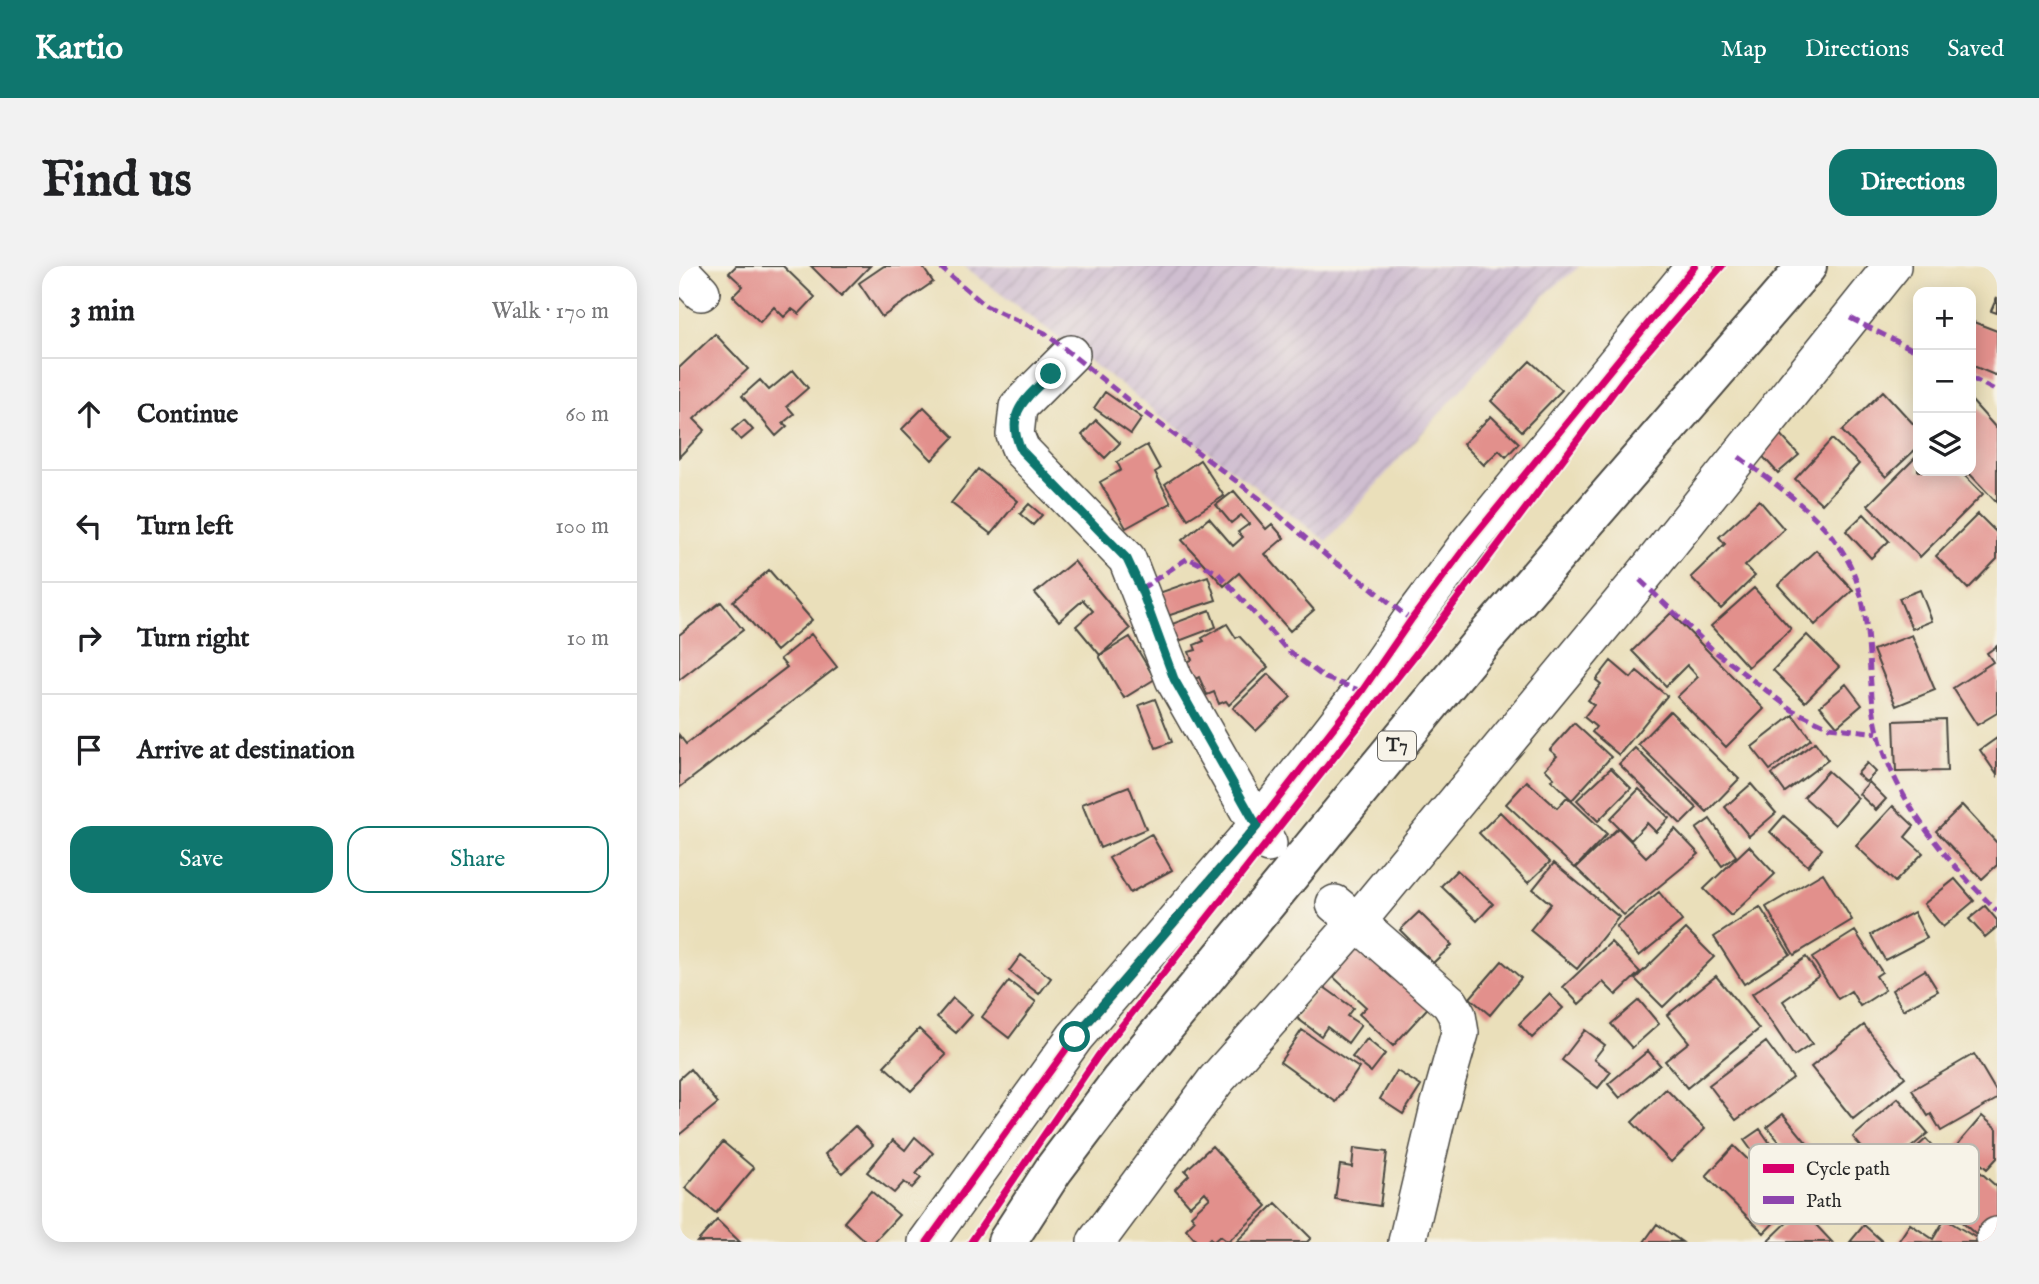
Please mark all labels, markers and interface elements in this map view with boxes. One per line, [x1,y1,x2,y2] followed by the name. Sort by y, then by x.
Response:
[35,28,123,70] text: Kartio
[1721,34,1767,65] text: Map
[1805,34,1909,65] text: Directions
[1947,34,2004,65] text: Saved
[1829,149,1997,216] button: Directions
[42,151,192,213] text: Find us
[1913,287,1976,476] map controls
[1913,287,1976,350] button: +
[70,293,135,331] text: 3 min
[491,297,609,326] text: Walk · 170 m
[1913,350,1976,413] button: −
[1035,358,1066,389] route end
[70,395,108,433] icon: ahead
[137,398,238,431] text: Continue
[565,400,609,429] text: 60 m
[1913,413,1976,476] button: layers
[70,507,108,545] icon: left
[137,510,234,543] text: Turn left
[555,512,609,541] text: 100 m
[70,619,108,657] icon: right
[137,622,250,655] text: Turn right
[566,624,609,653] text: 10 m
[70,731,108,769] icon: arrive
[1378,732,1416,760] road number: T7
[137,734,355,767] text: Arrive at destination
[70,826,333,893] button: Save
[347,826,609,893] button: Share
[1059,1021,1090,1052] route start
[1749,1144,1979,1224] legend
[1806,1158,1890,1182] text: Cycle path
[1806,1190,1842,1214] text: Path

